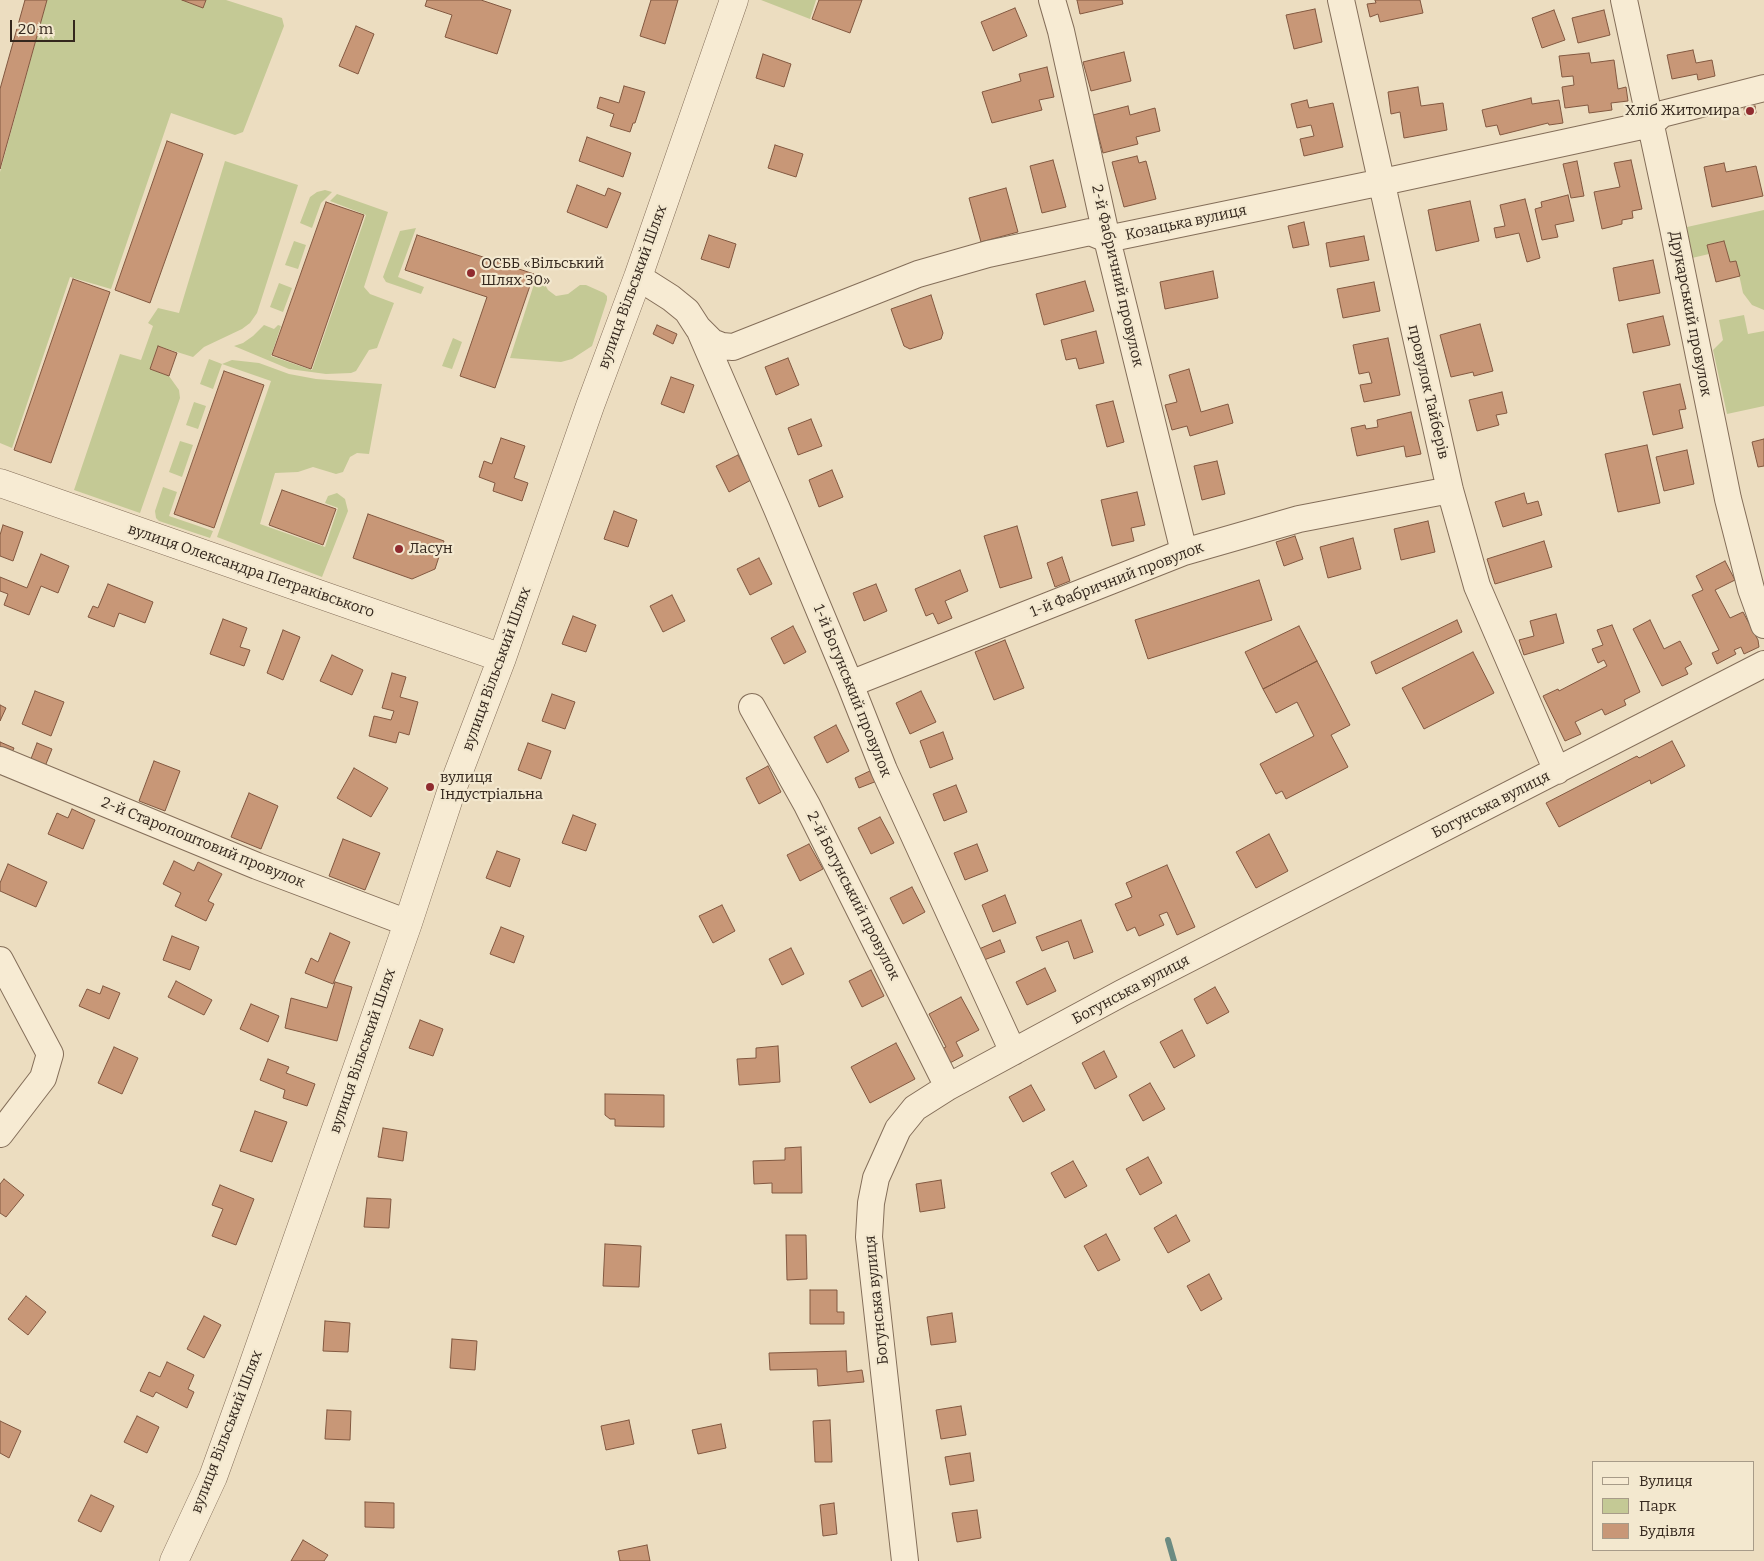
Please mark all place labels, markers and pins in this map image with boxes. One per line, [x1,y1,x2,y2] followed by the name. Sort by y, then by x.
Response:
[1625,102,1740,120] place label: Хліб Житомира
[1744,105,1756,117] marker: Хліб Житомира
[481,255,604,290] place label: ОСББ «Вільський Шлях 30»
[465,267,477,279] marker: ОСББ «Вільський Шлях 30»
[409,540,453,558] place label: Ласун
[393,543,405,555] marker: Ласун
[440,769,543,804] place label: вулиця Індустріальна
[424,781,436,793] marker: вулиця Індустріальна

